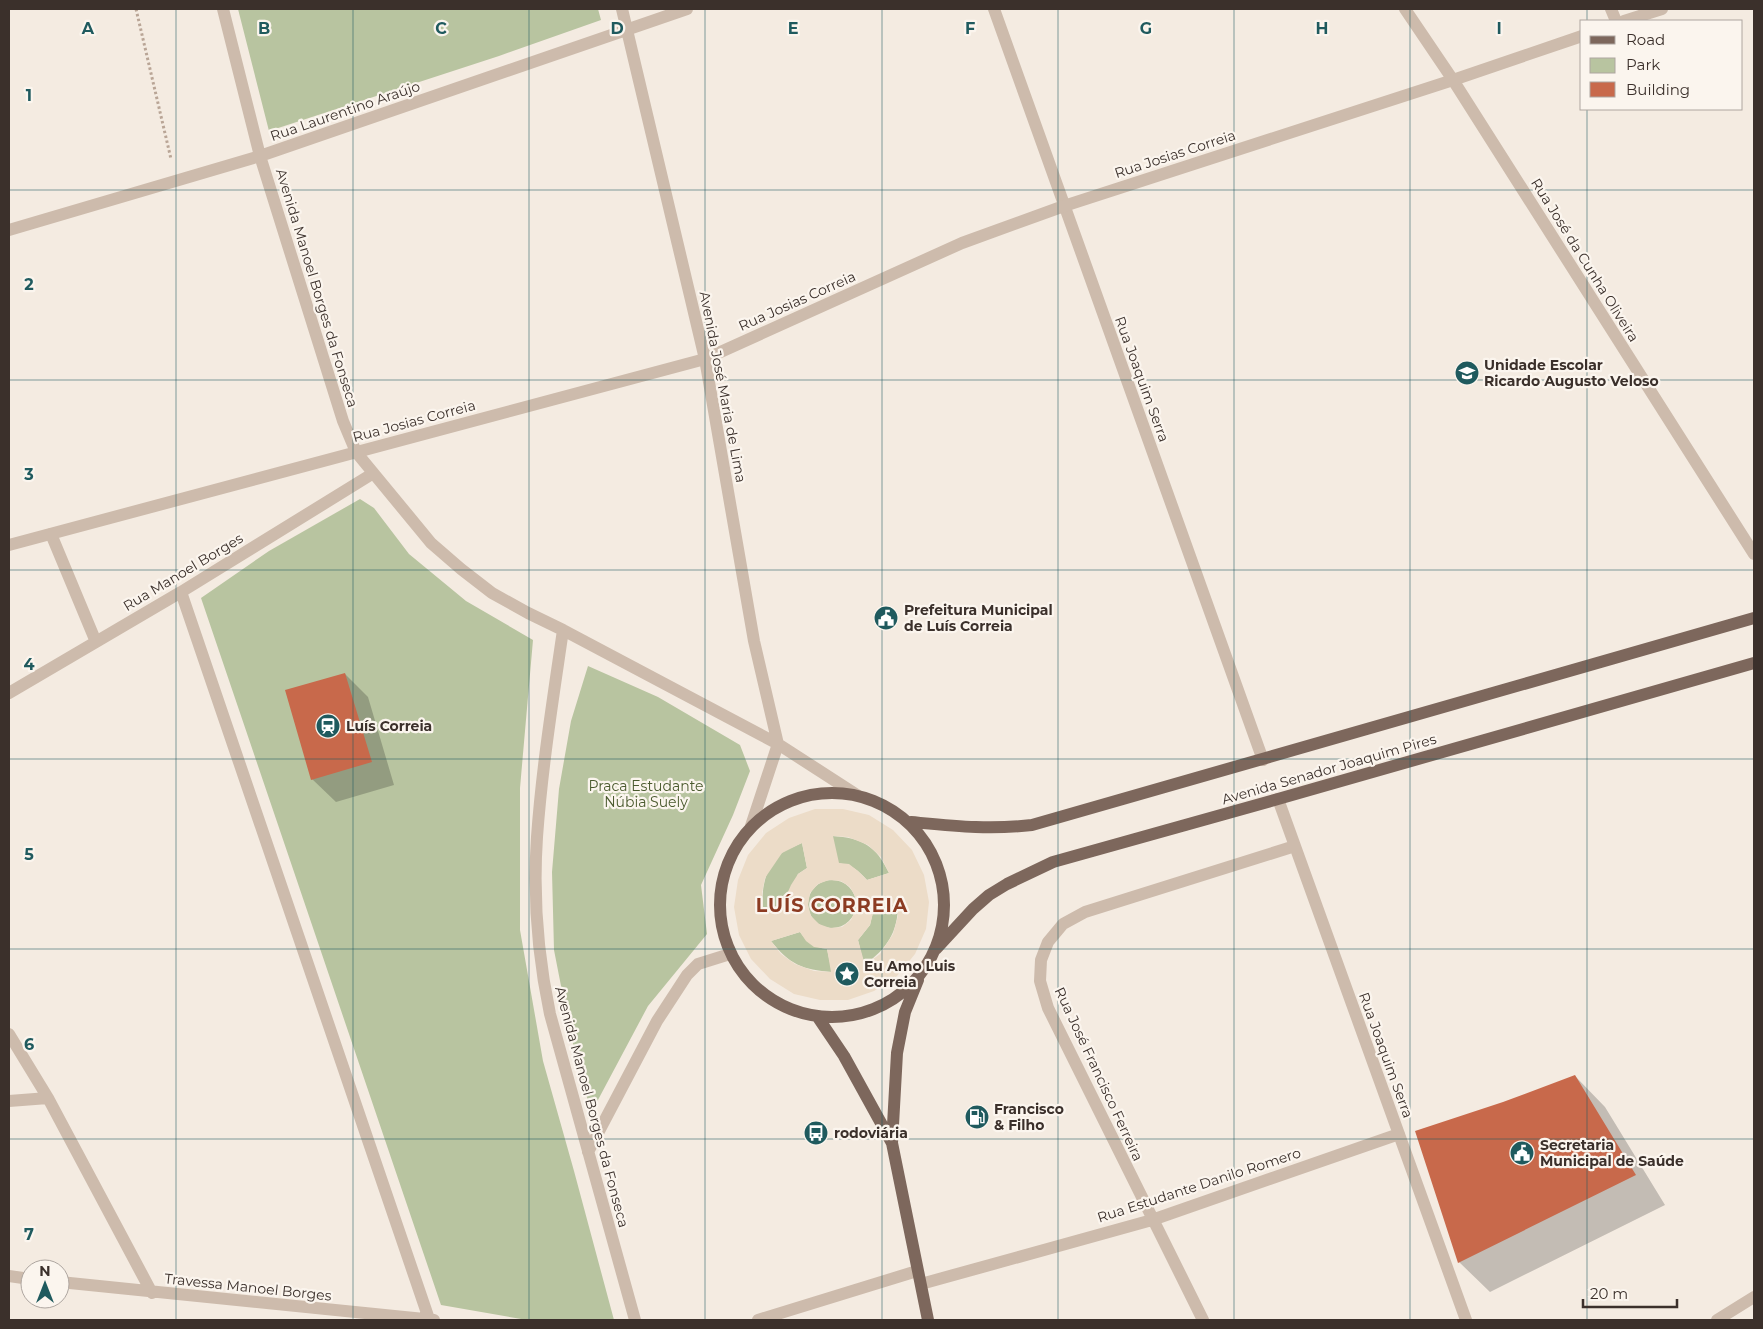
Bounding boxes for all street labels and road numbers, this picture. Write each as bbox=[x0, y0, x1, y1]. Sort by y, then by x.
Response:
street label: Rua Laurentino Araújo bbox=[268, 77, 423, 145]
street label: Rua Josias Correia bbox=[1112, 126, 1238, 182]
street label: Avenida Manoel Borges da Fonseca bbox=[272, 166, 362, 410]
street label: Rua José da Cunha Oliveira bbox=[1527, 175, 1643, 345]
street label: Rua Josias Correia bbox=[736, 267, 858, 335]
street label: Avenida José Maria de Lima bbox=[696, 290, 750, 484]
street label: Rua Joaquim Serra bbox=[1111, 314, 1173, 444]
street label: Rua Josias Correia bbox=[351, 396, 477, 446]
street label: Rua Manoel Borges bbox=[120, 529, 246, 615]
street label: Avenida Senador Joaquim Pires bbox=[1220, 730, 1438, 808]
street label: Avenida Manoel Borges da Fonseca bbox=[551, 984, 633, 1230]
street label: Rua José Francisco Ferreira bbox=[1051, 984, 1147, 1164]
street label: Rua Joaquim Serra bbox=[1355, 990, 1417, 1120]
street label: Rua Estudante Danilo Romero bbox=[1095, 1143, 1303, 1226]
street label: Travessa Manoel Borges bbox=[164, 1269, 333, 1305]

